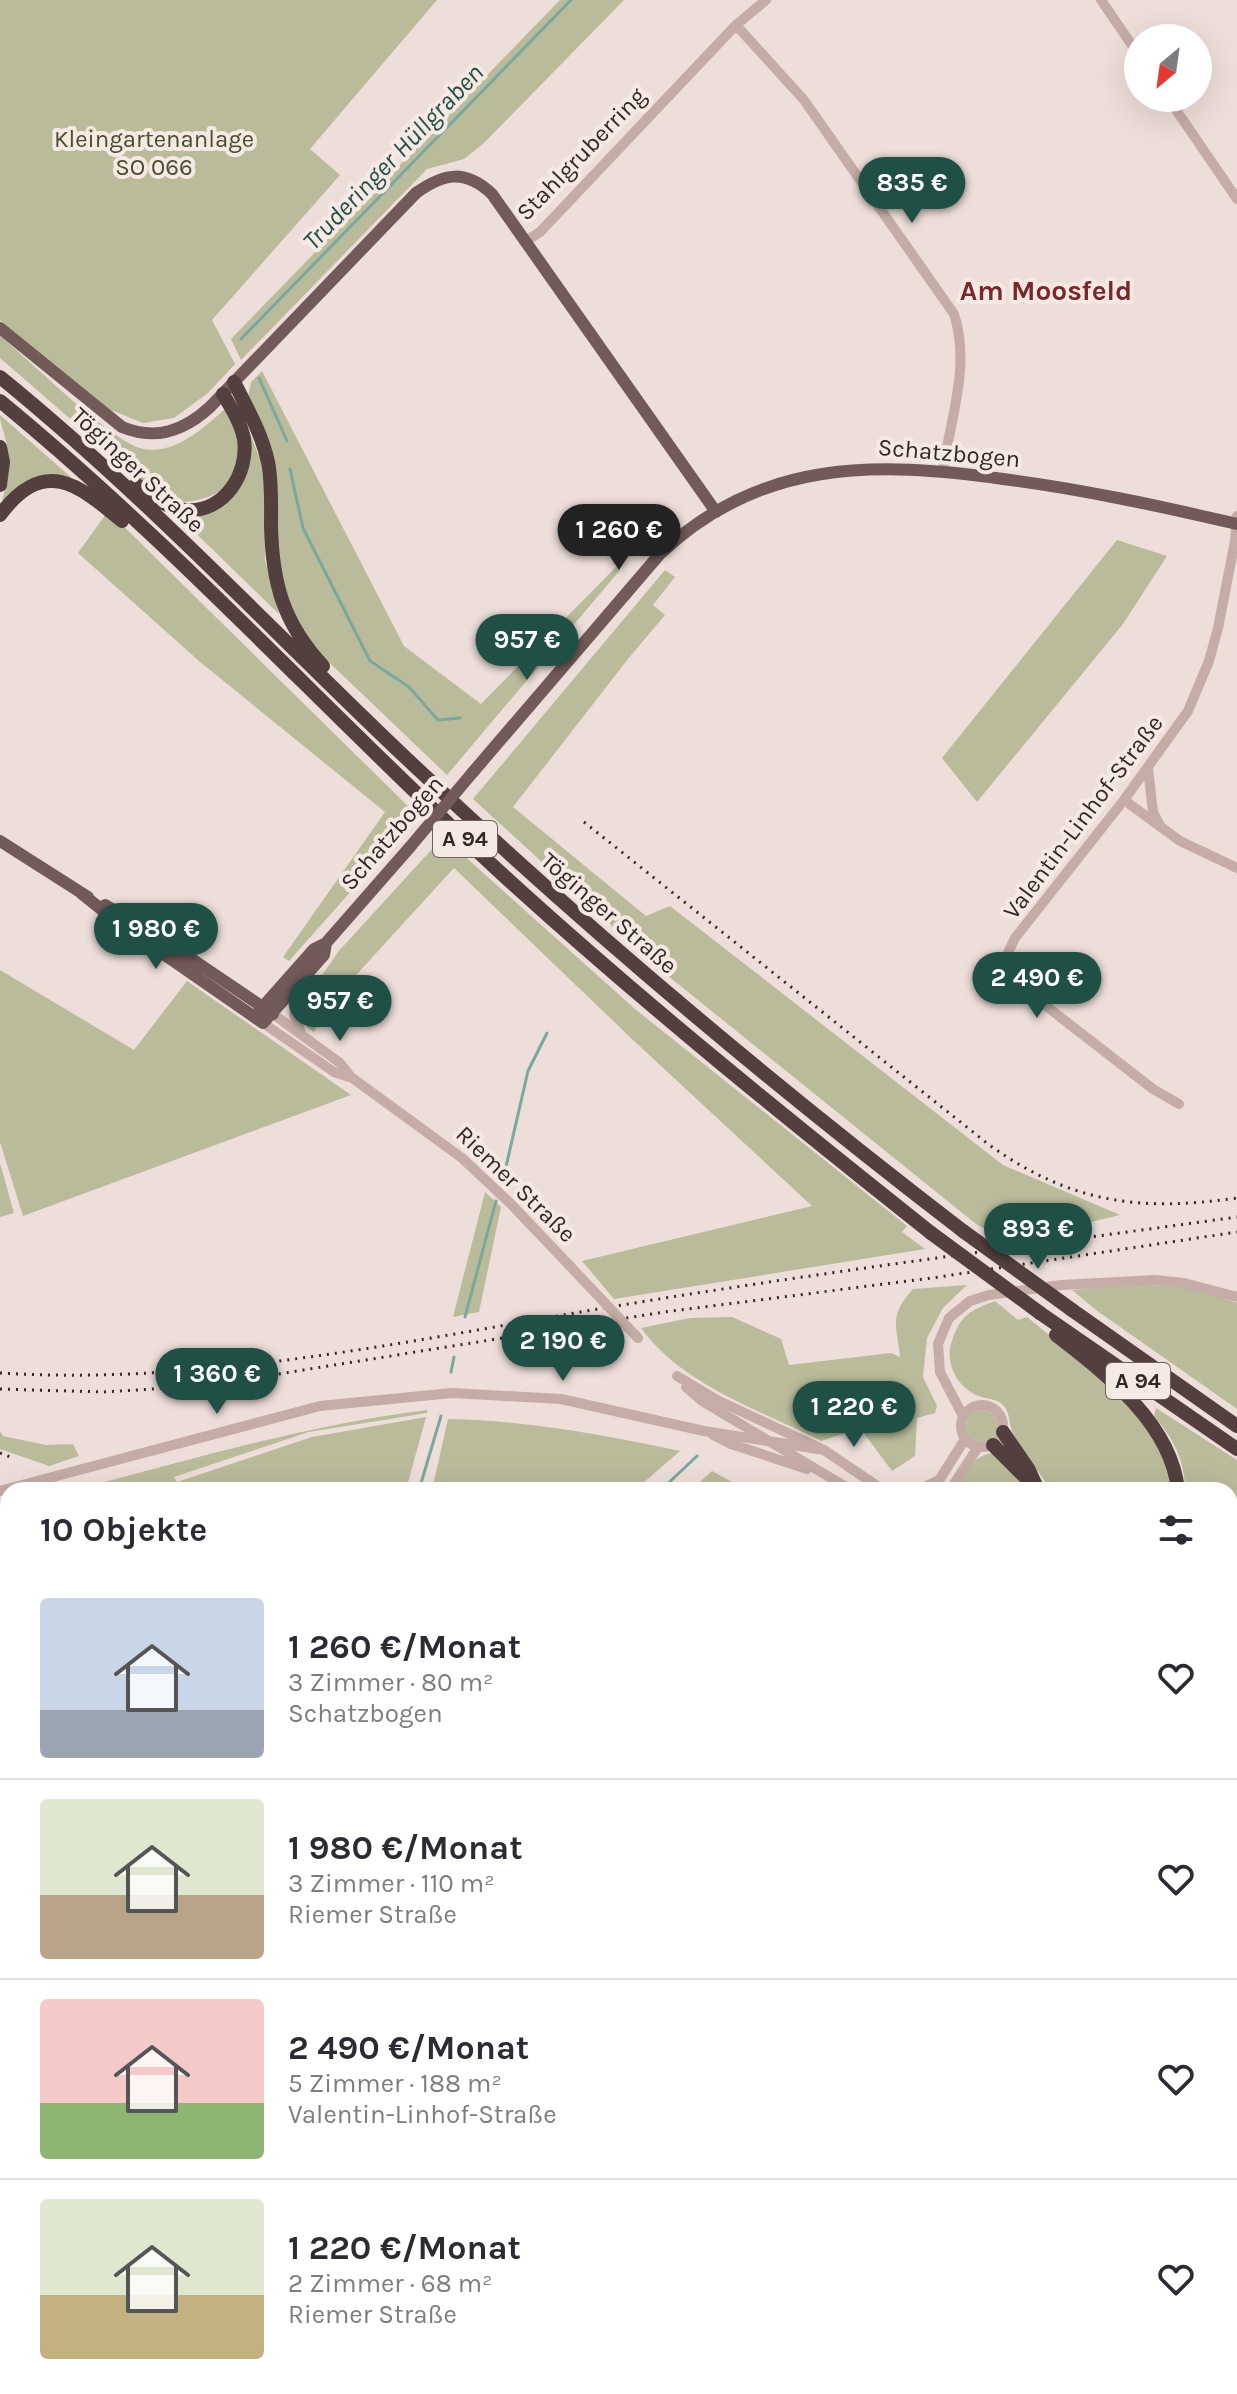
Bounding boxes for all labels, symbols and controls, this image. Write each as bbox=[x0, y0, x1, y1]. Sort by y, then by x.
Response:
north arrow bbox=[1124, 24, 1212, 112]
map controls bbox=[1124, 24, 1212, 112]
water label: Truderinger Hüllgraben bbox=[296, 57, 490, 257]
street label: Stahlgruberring bbox=[511, 81, 652, 226]
park label: Kleingartenanlage SO 066 bbox=[54, 125, 254, 181]
pin: 835 € bbox=[856, 157, 968, 225]
text: 835 € bbox=[876, 167, 948, 198]
district label: Am Moosfeld bbox=[960, 274, 1132, 307]
street label: Töginger Straße bbox=[66, 401, 210, 539]
street label: Schatzbogen bbox=[877, 433, 1021, 473]
pin: 1 260 € bbox=[545, 504, 693, 572]
text: 1 260 € bbox=[576, 514, 662, 545]
pin: 957 € bbox=[471, 614, 583, 682]
text: 957 € bbox=[494, 624, 560, 655]
street label: Valentin-Linhof-Straße bbox=[997, 710, 1169, 924]
street label: Schatzbogen bbox=[335, 770, 449, 896]
road number: A 94 bbox=[433, 821, 497, 857]
street label: Töginger Straße bbox=[535, 846, 683, 980]
pin: 1 980 € bbox=[82, 903, 230, 971]
text: 1 980 € bbox=[112, 913, 200, 944]
pin: 2 490 € bbox=[963, 952, 1111, 1020]
text: 2 490 € bbox=[990, 962, 1084, 993]
pin: 957 € bbox=[284, 975, 396, 1043]
text: 957 € bbox=[307, 985, 373, 1016]
street label: Riemer Straße bbox=[450, 1120, 582, 1248]
pin: 893 € bbox=[982, 1203, 1094, 1271]
text: 893 € bbox=[1002, 1213, 1074, 1244]
pin: 2 190 € bbox=[489, 1315, 637, 1383]
text: 2 190 € bbox=[520, 1325, 606, 1356]
pin: 1 360 € bbox=[143, 1348, 291, 1416]
text: 1 360 € bbox=[173, 1358, 261, 1389]
road number: A 94 bbox=[1106, 1363, 1170, 1399]
pin: 1 220 € bbox=[780, 1381, 928, 1449]
text: 1 220 € bbox=[811, 1391, 897, 1422]
icon: filters bbox=[1154, 1508, 1198, 1552]
text: 10 Objekte bbox=[40, 1510, 207, 1550]
text: 1 260 €/Monat bbox=[288, 1627, 521, 1667]
icon: home bbox=[104, 1630, 200, 1726]
icon: heart bbox=[1154, 1656, 1198, 1700]
text: 3 Zimmer · 80 m² bbox=[288, 1667, 493, 1698]
text: Schatzbogen bbox=[288, 1698, 443, 1729]
text: 1 980 €/Monat bbox=[288, 1828, 523, 1868]
icon: home bbox=[104, 1831, 200, 1927]
icon: heart bbox=[1154, 1857, 1198, 1901]
text: 3 Zimmer · 110 m² bbox=[288, 1868, 495, 1899]
text: Riemer Straße bbox=[288, 1899, 457, 1930]
text: 2 490 €/Monat bbox=[288, 2028, 529, 2068]
icon: home bbox=[104, 2031, 200, 2127]
icon: heart bbox=[1154, 2057, 1198, 2101]
text: 5 Zimmer · 188 m² bbox=[288, 2068, 502, 2099]
text: Valentin-Linhof-Straße bbox=[288, 2099, 557, 2130]
text: 1 220 €/Monat bbox=[288, 2228, 521, 2268]
icon: home bbox=[104, 2231, 200, 2327]
icon: heart bbox=[1154, 2257, 1198, 2301]
text: 2 Zimmer · 68 m² bbox=[288, 2268, 493, 2299]
text: Riemer Straße bbox=[288, 2299, 457, 2330]

